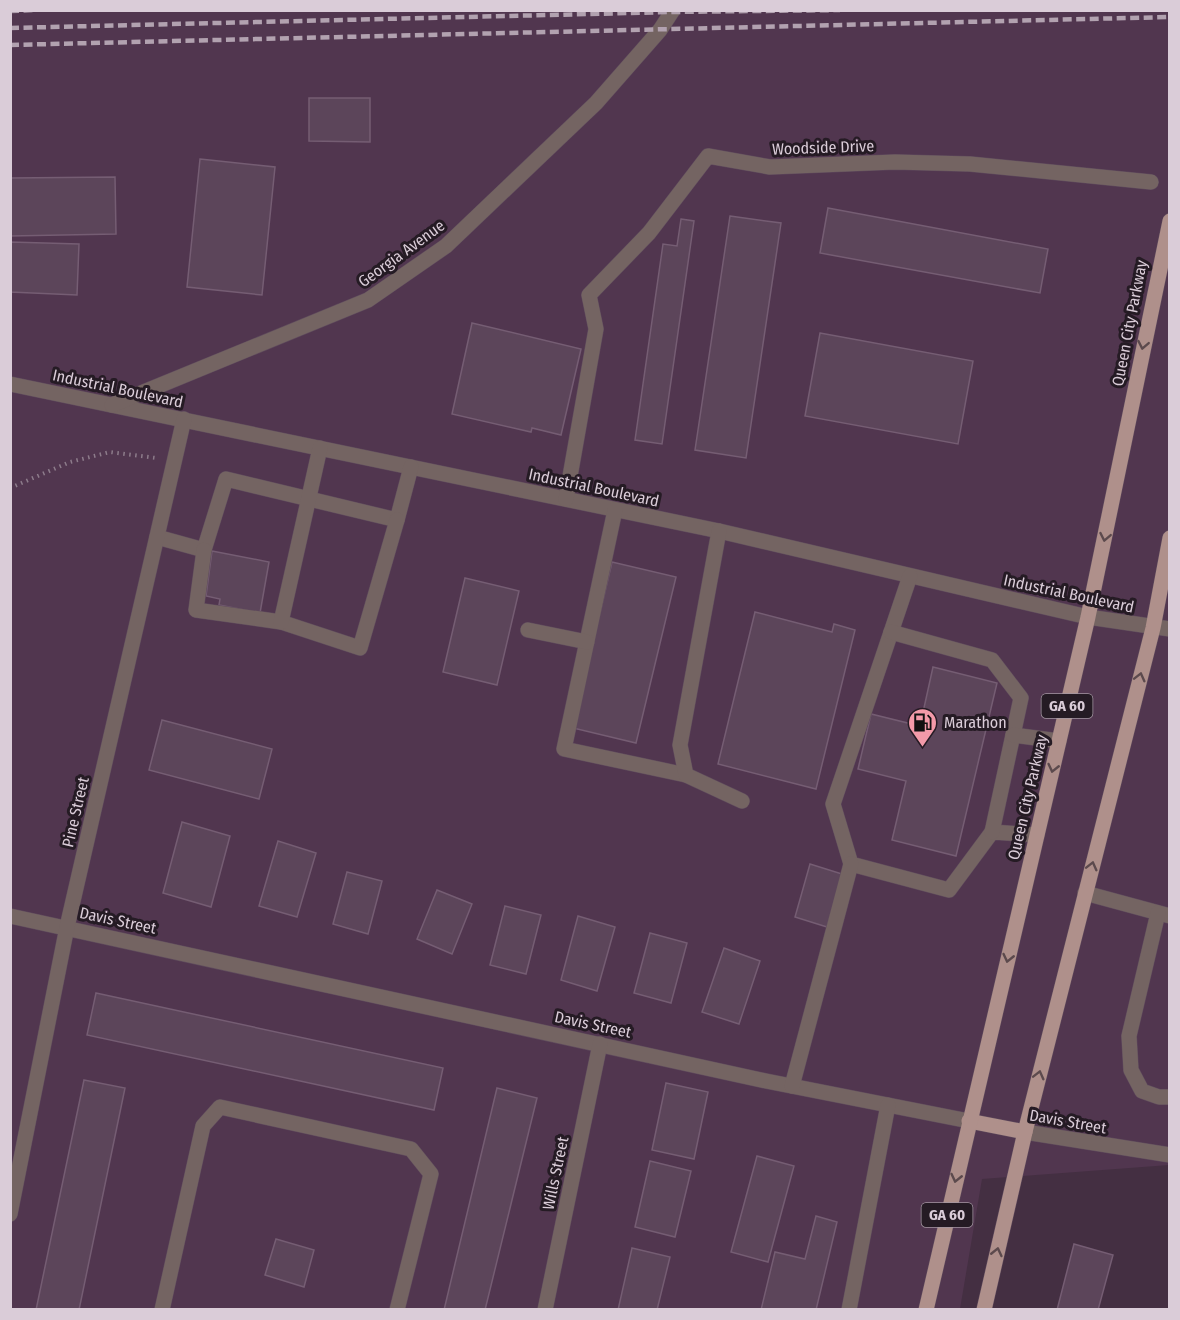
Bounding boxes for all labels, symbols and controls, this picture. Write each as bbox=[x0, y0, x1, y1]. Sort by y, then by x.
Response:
street label: Woodside Drive bbox=[772, 136, 875, 159]
street label: Georgia Avenue bbox=[354, 216, 448, 291]
street label: Queen City Parkway bbox=[1108, 258, 1151, 388]
one-way arrow bbox=[1137, 340, 1150, 350]
street label: Industrial Boulevard bbox=[51, 365, 185, 412]
street label: Industrial Boulevard bbox=[527, 464, 661, 511]
one-way arrow bbox=[1099, 531, 1112, 541]
street label: Industrial Boulevard bbox=[1002, 570, 1136, 617]
one-way arrow bbox=[1133, 672, 1146, 682]
road number: GA 60 bbox=[1042, 694, 1092, 718]
fuel station icon: Marathon bbox=[907, 706, 939, 748]
place label: Marathon bbox=[944, 713, 1007, 732]
street label: Queen City Parkway bbox=[1004, 732, 1051, 862]
one-way arrow bbox=[1047, 763, 1060, 773]
street label: Pine Street bbox=[58, 774, 93, 849]
one-way arrow bbox=[1085, 861, 1097, 872]
street label: Davis Street bbox=[78, 903, 159, 938]
one-way arrow bbox=[1002, 952, 1015, 962]
street label: Davis Street bbox=[553, 1007, 634, 1042]
one-way arrow bbox=[1032, 1070, 1044, 1081]
street label: Davis Street bbox=[1028, 1105, 1109, 1138]
street label: Wills Street bbox=[538, 1134, 573, 1211]
one-way arrow bbox=[950, 1173, 963, 1183]
road number: GA 60 bbox=[922, 1203, 972, 1227]
one-way arrow bbox=[990, 1248, 1003, 1258]

